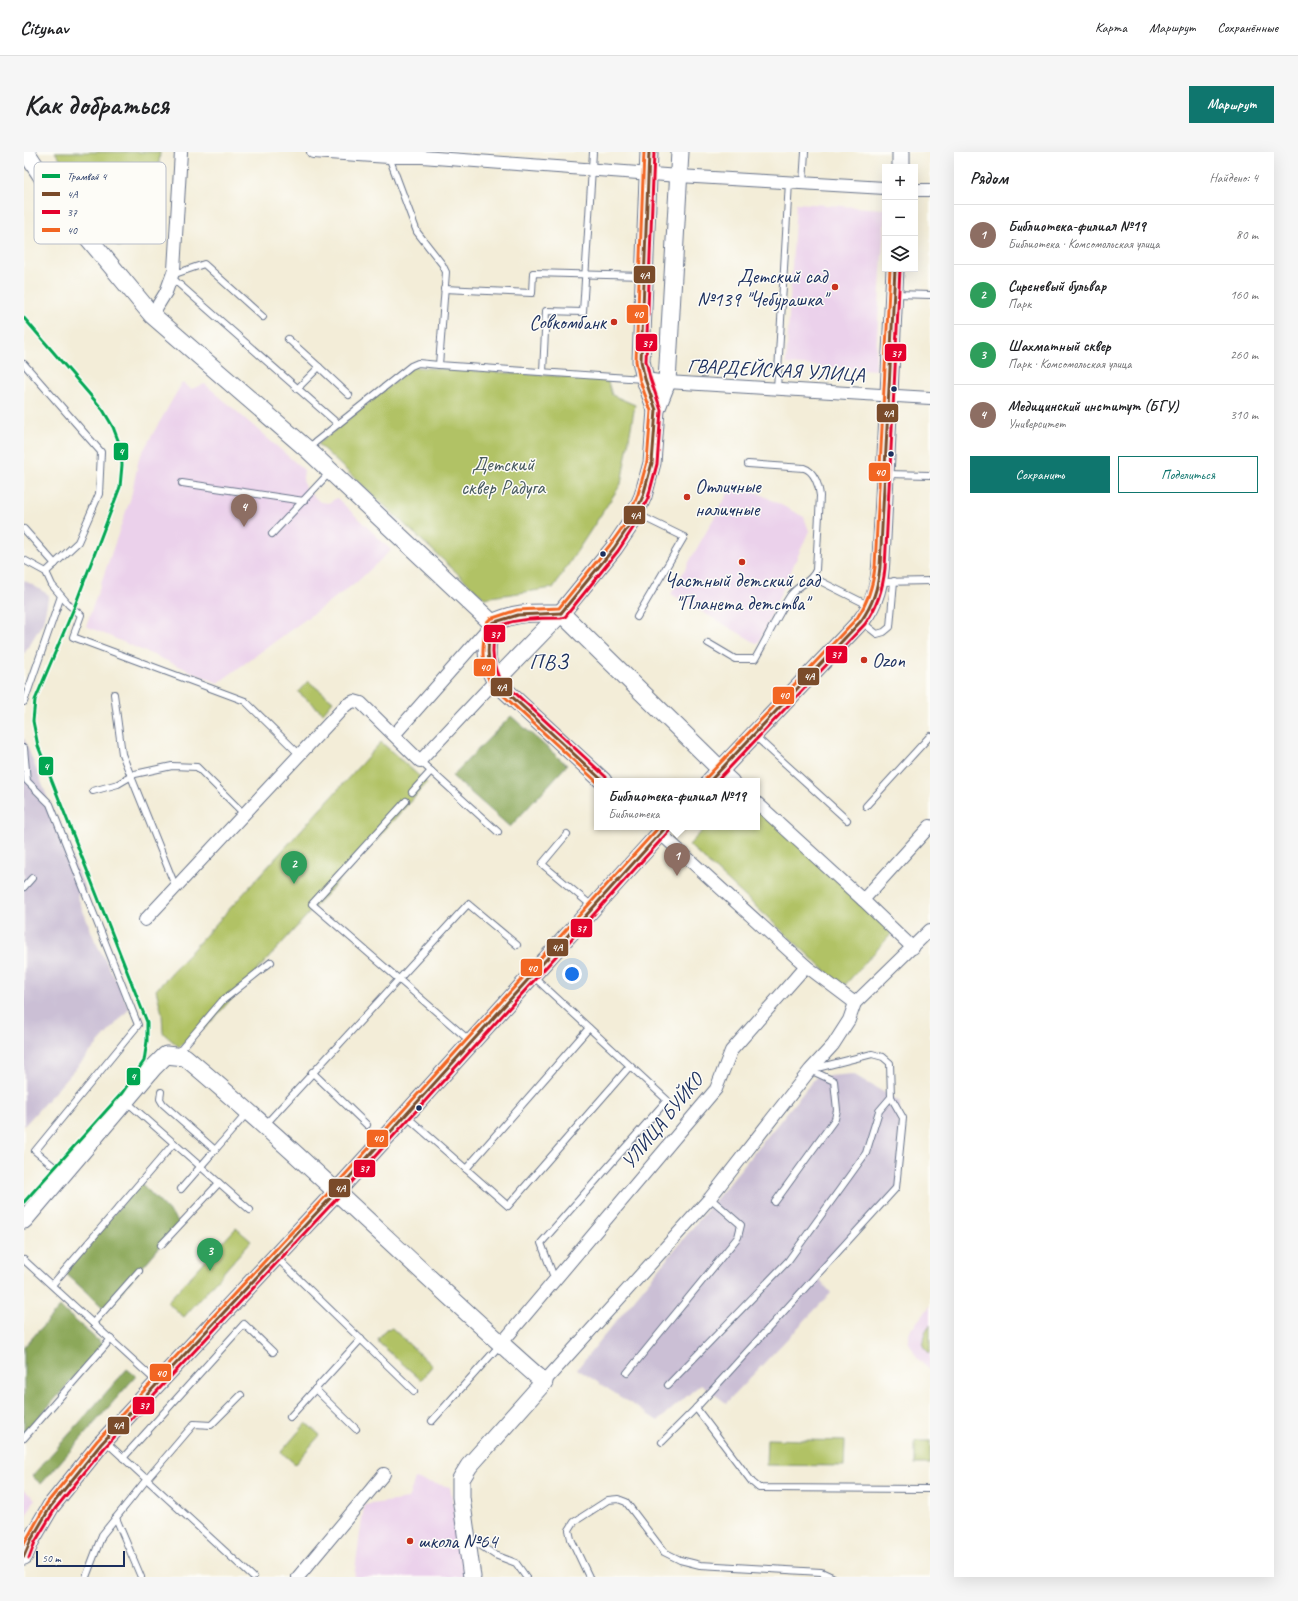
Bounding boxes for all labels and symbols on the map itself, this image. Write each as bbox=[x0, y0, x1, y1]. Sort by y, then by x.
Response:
legend bbox=[34, 162, 166, 244]
text: Трамвай 4 bbox=[67, 169, 108, 183]
text: 4А bbox=[67, 187, 78, 201]
text: 37 bbox=[67, 205, 78, 219]
text: 40 bbox=[67, 223, 78, 237]
place label: Детский сад №139 "Чебурашка" bbox=[697, 264, 831, 312]
line badge: 4А bbox=[633, 265, 656, 284]
text: 4А bbox=[639, 268, 651, 282]
marker: Детский сад №139 "Чебурашка" bbox=[830, 282, 840, 292]
line badge: 40 bbox=[626, 304, 649, 324]
text: 40 bbox=[633, 307, 644, 321]
place label: Совкомбанк bbox=[529, 310, 608, 335]
marker: Совкомбанк bbox=[609, 317, 619, 327]
line badge: 37 bbox=[635, 333, 658, 352]
text: 37 bbox=[642, 336, 653, 350]
line badge: 37 bbox=[884, 343, 907, 362]
text: 37 bbox=[891, 346, 902, 360]
street label: ГВАРДЕЙСКАЯ УЛИЦА bbox=[687, 353, 866, 387]
unlabelled marker bbox=[889, 384, 899, 394]
line badge: 4А bbox=[876, 403, 899, 423]
text: 4А bbox=[883, 406, 895, 420]
line badge: 4 bbox=[113, 442, 129, 461]
text: 4 bbox=[119, 444, 126, 458]
unlabelled marker bbox=[886, 449, 896, 459]
park label: Детский сквер Радуга bbox=[461, 452, 546, 500]
line badge: 40 bbox=[868, 462, 891, 482]
text: 40 bbox=[875, 465, 886, 479]
place label: Отличные наличные bbox=[695, 474, 762, 522]
marker: Отличные наличные bbox=[682, 492, 692, 502]
pin: 4 bbox=[231, 494, 257, 527]
line badge: 4А bbox=[623, 505, 646, 525]
text: 4А bbox=[630, 508, 642, 522]
unlabelled marker bbox=[598, 549, 608, 559]
marker: Частный детский сад "Планета детства" bbox=[737, 557, 747, 567]
place label: Частный детский сад "Планета детства" bbox=[664, 568, 821, 616]
line badge: 37 bbox=[483, 624, 506, 643]
text: 37 bbox=[490, 627, 501, 641]
line badge: 37 bbox=[825, 645, 848, 664]
text: 37 bbox=[831, 647, 842, 661]
district label: ПВЗ bbox=[529, 648, 570, 676]
place label: Ozon bbox=[872, 648, 906, 673]
marker: Ozon bbox=[859, 655, 869, 665]
line badge: 40 bbox=[473, 658, 496, 677]
text: 40 bbox=[480, 660, 491, 674]
line badge: 4А bbox=[797, 667, 820, 686]
text: 4А bbox=[804, 669, 816, 683]
line badge: 4А bbox=[490, 677, 513, 697]
text: 4А bbox=[496, 680, 508, 694]
line badge: 40 bbox=[772, 686, 795, 705]
text: 40 bbox=[779, 688, 790, 702]
line badge: 4 bbox=[38, 756, 54, 776]
text: 4 bbox=[44, 759, 51, 773]
pin: 1 bbox=[664, 843, 690, 876]
pin: 2 bbox=[281, 851, 307, 884]
line badge: 37 bbox=[570, 918, 593, 938]
text: 37 bbox=[576, 921, 587, 935]
line badge: 4А bbox=[546, 938, 569, 957]
text: 4А bbox=[552, 940, 564, 954]
line badge: 40 bbox=[520, 958, 543, 977]
text: 40 bbox=[527, 961, 538, 975]
your location bbox=[562, 964, 582, 984]
line badge: 4 bbox=[126, 1067, 141, 1086]
street label: УЛИЦА БУЙКО bbox=[616, 1067, 709, 1174]
text: 4 bbox=[131, 1069, 138, 1083]
unlabelled marker bbox=[414, 1103, 424, 1113]
line badge: 40 bbox=[366, 1129, 389, 1148]
text: 40 bbox=[373, 1131, 384, 1145]
line badge: 37 bbox=[353, 1159, 376, 1178]
text: 37 bbox=[359, 1161, 370, 1175]
line badge: 4А bbox=[328, 1178, 351, 1198]
text: 4А bbox=[335, 1181, 347, 1195]
pin: 3 bbox=[197, 1238, 223, 1271]
line badge: 40 bbox=[149, 1363, 172, 1382]
text: 40 bbox=[156, 1366, 167, 1380]
line badge: 37 bbox=[132, 1396, 155, 1415]
text: 37 bbox=[139, 1398, 150, 1412]
line badge: 4А bbox=[107, 1416, 130, 1435]
text: 4А bbox=[113, 1418, 125, 1432]
place label: школа №64 bbox=[418, 1529, 500, 1554]
marker: школа №64 bbox=[405, 1536, 415, 1546]
scale bar bbox=[36, 1549, 125, 1568]

